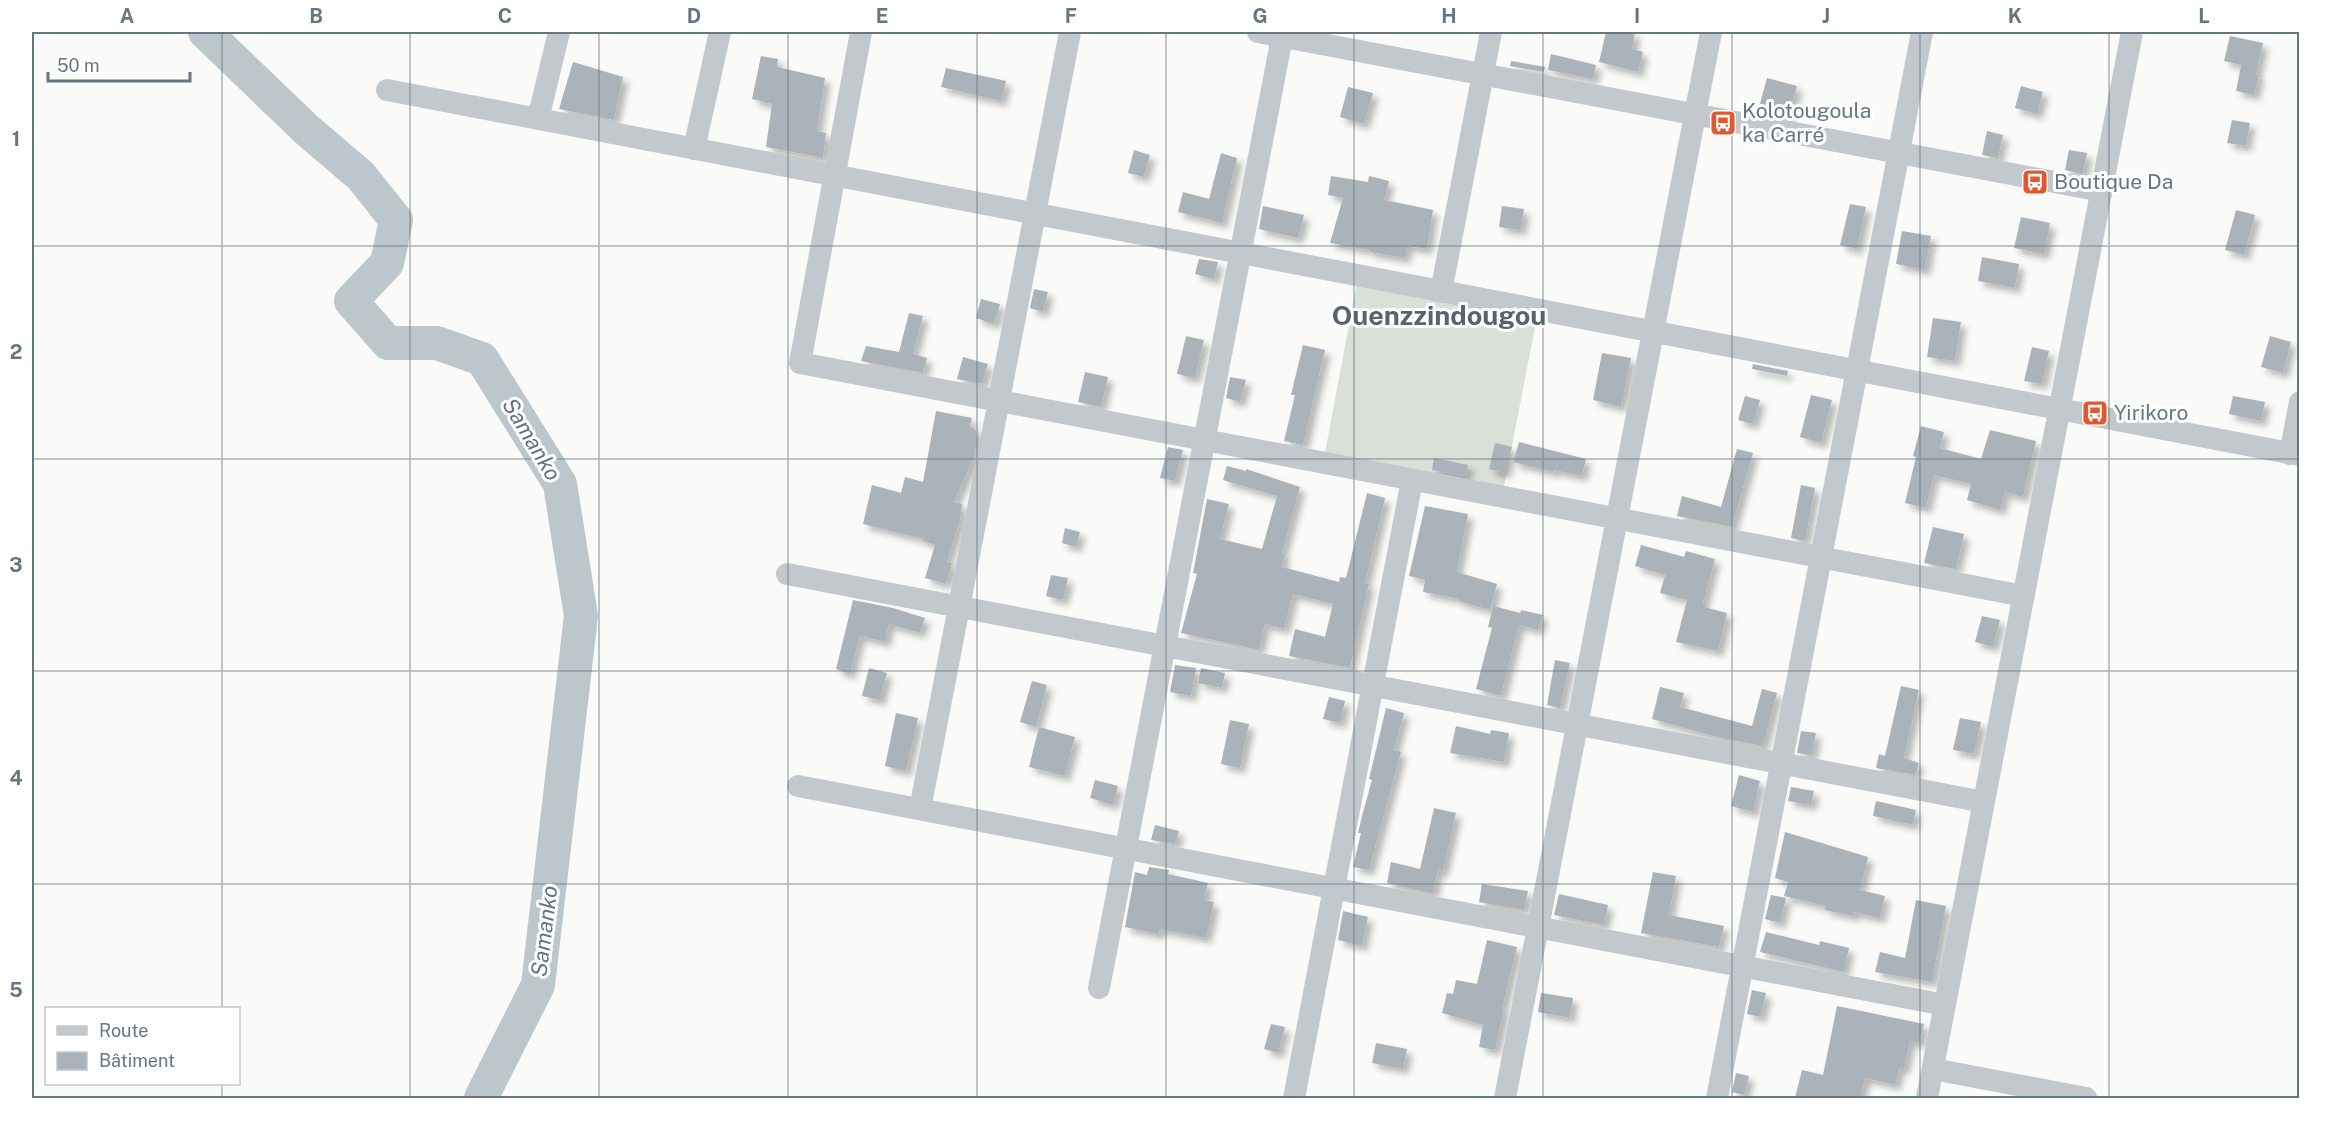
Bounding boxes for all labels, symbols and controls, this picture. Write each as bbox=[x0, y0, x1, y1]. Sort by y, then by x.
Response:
text: A bbox=[120, 4, 134, 28]
text: B bbox=[309, 4, 323, 28]
text: C bbox=[498, 4, 512, 28]
text: D bbox=[687, 4, 701, 28]
text: E bbox=[876, 4, 888, 28]
text: F bbox=[1065, 4, 1077, 28]
text: G bbox=[1252, 4, 1268, 28]
text: H bbox=[1441, 4, 1457, 28]
text: I bbox=[1634, 4, 1640, 28]
text: J bbox=[1822, 4, 1830, 28]
text: K bbox=[2008, 4, 2022, 28]
text: L bbox=[2198, 4, 2210, 28]
scale bar bbox=[48, 45, 190, 83]
text: 50 m bbox=[57, 55, 100, 76]
place label: Kolotougoula ka Carré bbox=[1742, 98, 1871, 147]
bus stop icon: Kolotougoula ka Carré bbox=[1708, 108, 1738, 138]
text: 1 bbox=[12, 127, 20, 151]
bus stop icon: Boutique Da bbox=[2020, 167, 2050, 197]
place label: Boutique Da bbox=[2054, 169, 2173, 194]
district label: Ouenzzindougou bbox=[1332, 299, 1546, 331]
text: 2 bbox=[10, 340, 22, 364]
water label: Samanko bbox=[497, 393, 567, 485]
bus stop icon: Yirikoro bbox=[2080, 398, 2110, 428]
place label: Yirikoro bbox=[2114, 400, 2188, 425]
text: 3 bbox=[9, 553, 23, 577]
text: 4 bbox=[9, 766, 23, 790]
water label: Samanko bbox=[526, 884, 562, 978]
text: 5 bbox=[9, 978, 23, 1002]
legend bbox=[45, 1007, 240, 1085]
text: Route bbox=[99, 1020, 148, 1041]
text: Bâtiment bbox=[99, 1050, 175, 1071]

